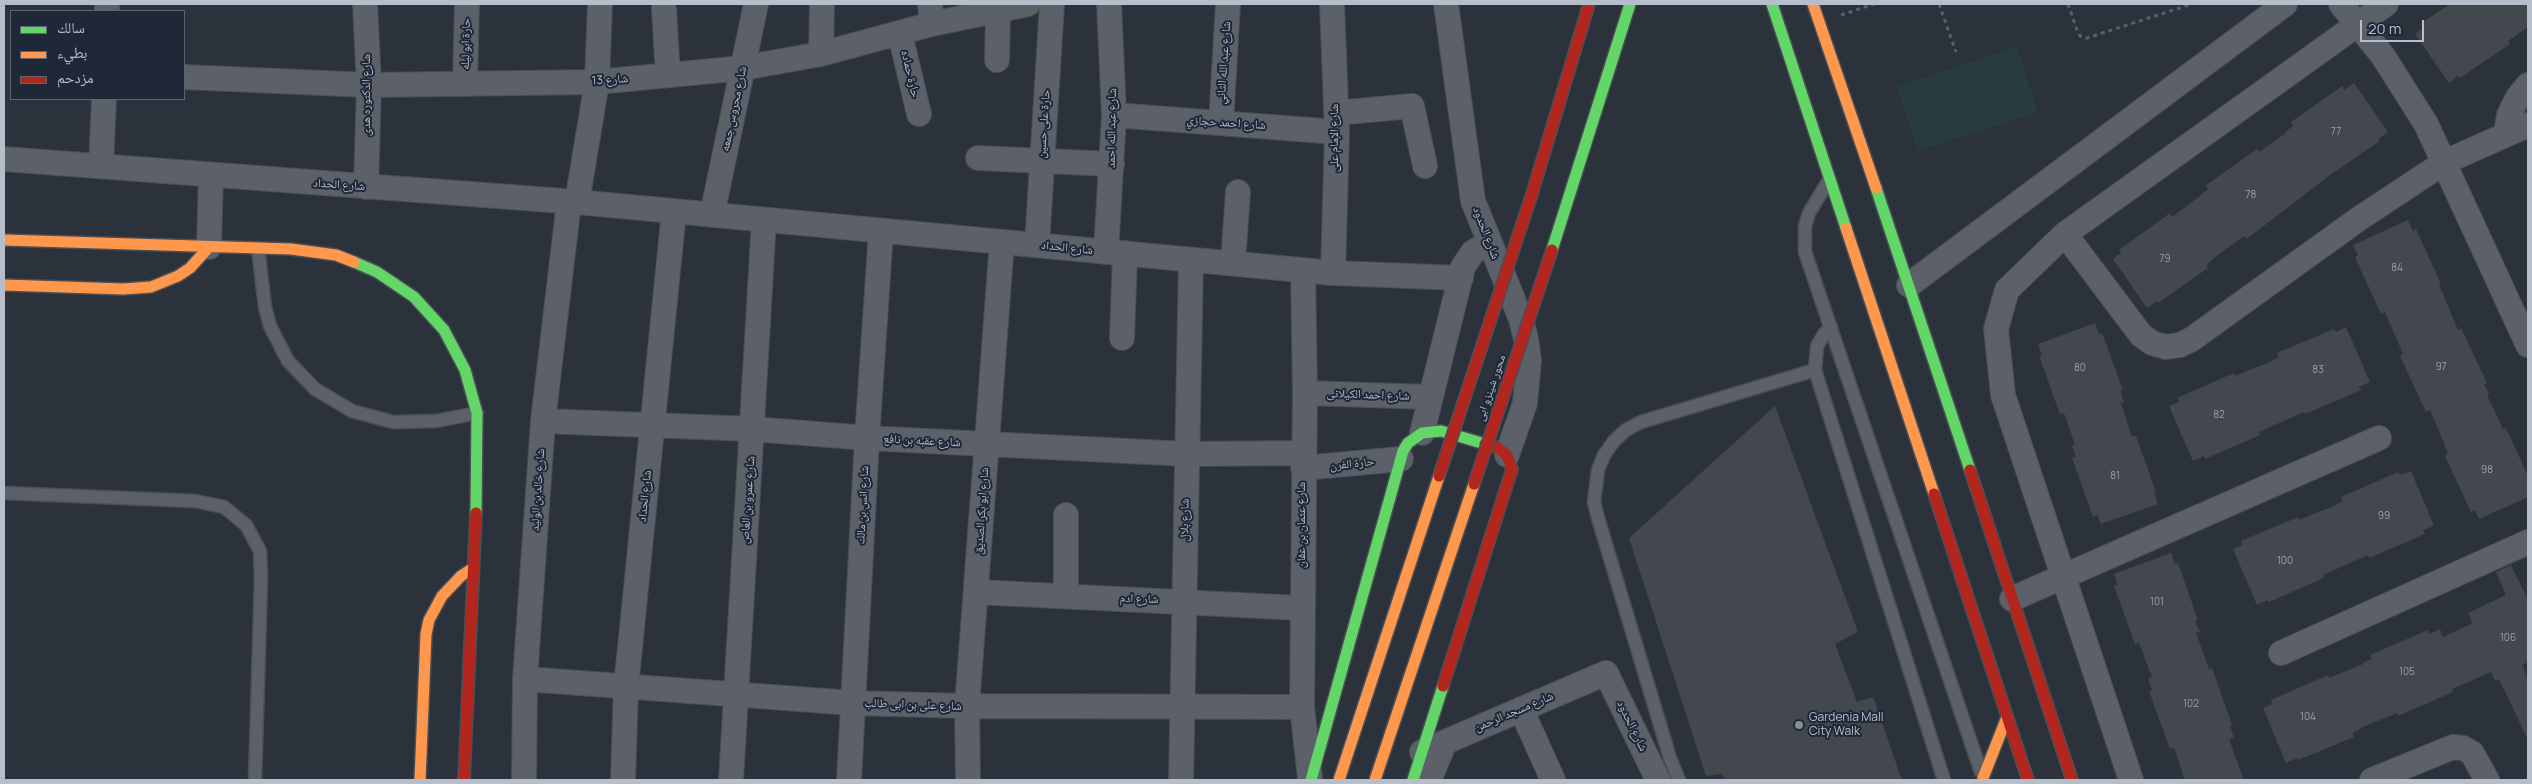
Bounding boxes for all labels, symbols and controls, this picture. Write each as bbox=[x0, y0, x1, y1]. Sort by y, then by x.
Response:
legend bbox=[10, 10, 185, 100]
scale bar bbox=[2362, 10, 2426, 42]
text: سالك bbox=[57, 17, 85, 38]
street label: حارة ابو ليله bbox=[458, 18, 474, 70]
text: 20 m bbox=[2368, 18, 2401, 39]
street label: شارع عبد الله الثاني bbox=[1214, 21, 1234, 105]
text: بطيء bbox=[57, 42, 87, 63]
street label: حارة حماده bbox=[898, 49, 922, 99]
street label: شارع الدكتوره هدى bbox=[360, 54, 374, 136]
street label: شارع محروس جمعه bbox=[718, 65, 750, 153]
text: مزدحم bbox=[57, 67, 94, 88]
street label: شارع 13 bbox=[591, 72, 629, 88]
street label: شارع عبد الله احمد bbox=[1104, 88, 1120, 168]
street label: حارة على حسين bbox=[1034, 89, 1054, 159]
street label: شارع الإمام على bbox=[1328, 104, 1342, 172]
street label: شارع احمد حجازي bbox=[1186, 113, 1266, 133]
house number: 77 bbox=[2331, 126, 2341, 138]
street label: شارع الحداد bbox=[313, 176, 365, 194]
house number: 78 bbox=[2246, 189, 2256, 201]
street label: شارع الحدود bbox=[1469, 205, 1503, 261]
street label: شارع الحداد bbox=[1040, 238, 1094, 258]
house number: 79 bbox=[2159, 253, 2171, 265]
house number: 84 bbox=[2391, 262, 2403, 274]
street label: محور شينزو ابى bbox=[1473, 353, 1509, 423]
house number: 97 bbox=[2435, 361, 2447, 373]
house number: 80 bbox=[2074, 362, 2086, 374]
house number: 83 bbox=[2312, 364, 2324, 376]
street label: شارع احمد الكيلانى bbox=[1326, 386, 1410, 404]
house number: 82 bbox=[2213, 409, 2225, 421]
street label: شارع عقبه بن نافع bbox=[883, 432, 961, 450]
street label: شارع خالد بن الوليد bbox=[528, 448, 548, 532]
street label: شارع عمرو بن العاص bbox=[738, 455, 758, 545]
street label: حارة الفرن bbox=[1329, 455, 1375, 473]
house number: 98 bbox=[2481, 464, 2493, 476]
street label: شارع انس بن مالك bbox=[854, 465, 872, 545]
street label: شارع ابو بكر الصديق bbox=[972, 467, 992, 555]
street label: شارع الحداد bbox=[635, 469, 655, 523]
house number: 81 bbox=[2110, 470, 2120, 482]
street label: شارع عثمان بن عفان bbox=[1295, 482, 1309, 568]
street label: شارع بلال bbox=[1177, 498, 1193, 542]
house number: 99 bbox=[2378, 510, 2390, 522]
house number: 100 bbox=[2277, 555, 2293, 567]
street label: شارع ادم bbox=[1119, 591, 1159, 607]
house number: 101 bbox=[2150, 596, 2164, 608]
house number: 106 bbox=[2500, 632, 2516, 644]
house number: 105 bbox=[2399, 666, 2415, 678]
street label: شارع مسجد الرحمن bbox=[1472, 689, 1556, 735]
street label: شارع على بن ابى طالب bbox=[864, 696, 962, 714]
street label: شارع الحدود bbox=[1614, 698, 1650, 754]
house number: 102 bbox=[2183, 698, 2199, 710]
place label: Gardenia Mall City Walk bbox=[1809, 711, 1884, 739]
house number: 104 bbox=[2300, 711, 2316, 723]
marker: Gardenia Mall City Walk bbox=[1793, 719, 1805, 731]

